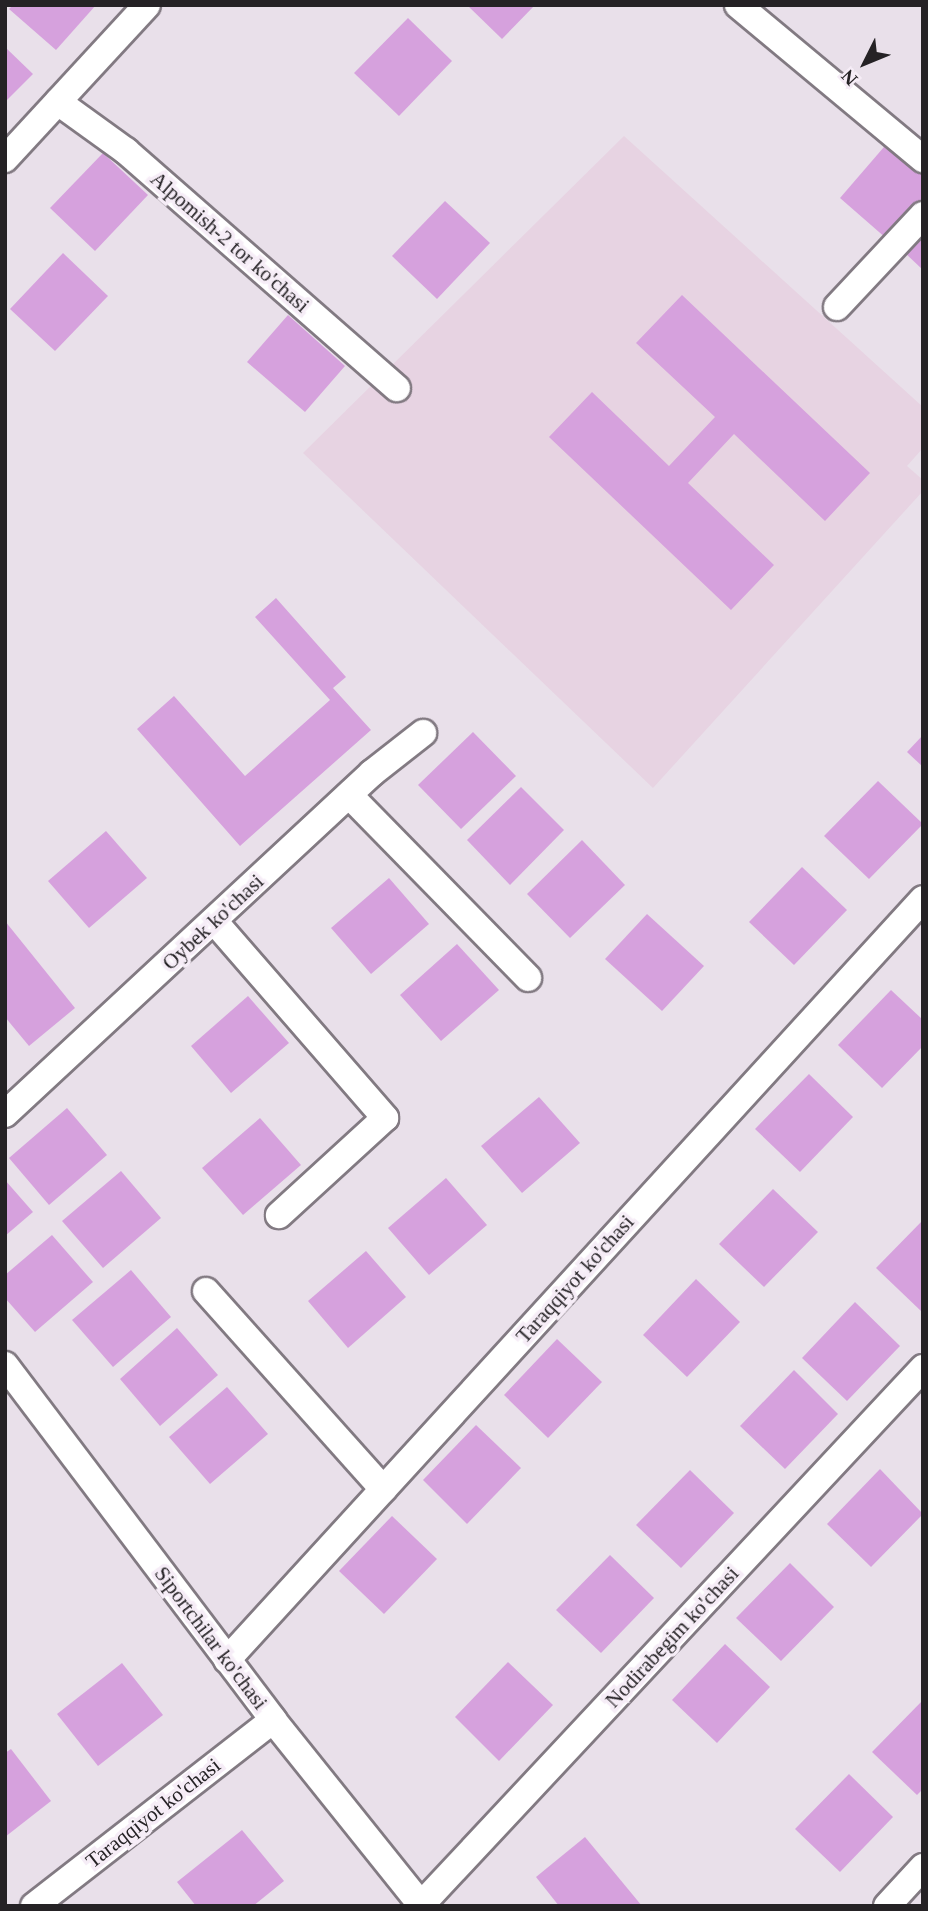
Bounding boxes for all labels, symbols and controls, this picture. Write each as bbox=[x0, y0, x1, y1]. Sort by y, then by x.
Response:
north arrow bbox=[830, 28, 900, 98]
text: N bbox=[837, 65, 862, 90]
street label: Alpomish-2 tor ko'chasi bbox=[145, 166, 315, 318]
street label: Oybek ko'chasi bbox=[157, 869, 269, 975]
street label: Taraqqiyot ko'chasi bbox=[511, 1210, 639, 1348]
street label: Nodirabegim ko'chasi bbox=[600, 1561, 744, 1713]
street label: Siportchilar ko'chasi bbox=[149, 1562, 273, 1714]
street label: Taraqqiyot ko'chasi bbox=[81, 1753, 225, 1873]

